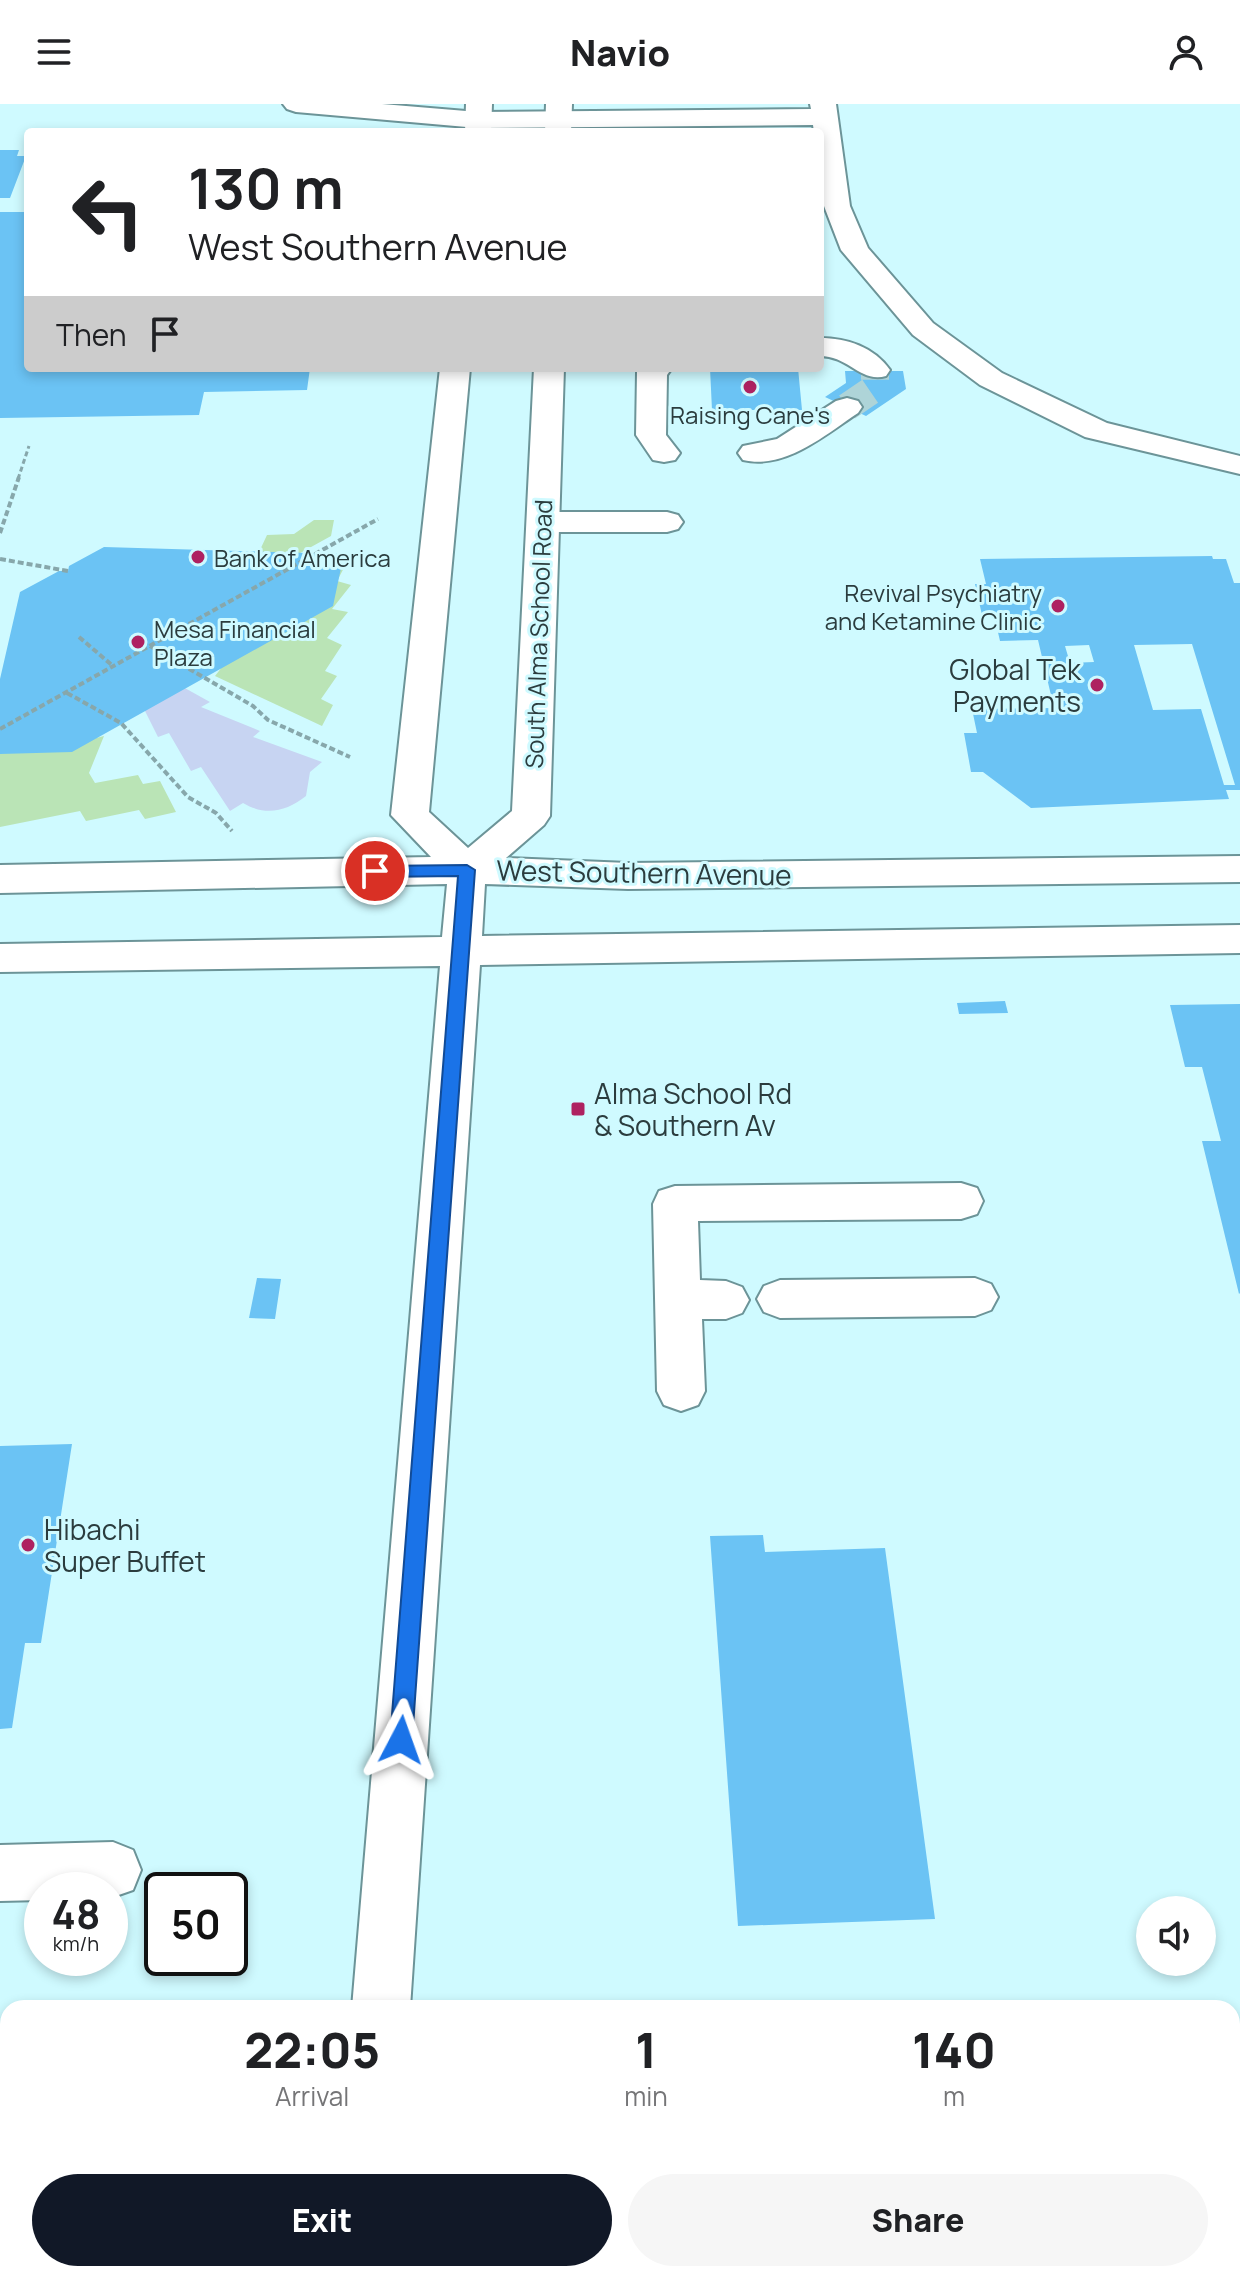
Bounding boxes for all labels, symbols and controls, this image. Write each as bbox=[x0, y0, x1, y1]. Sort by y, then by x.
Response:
text: Navio bbox=[570, 28, 670, 77]
icon: menu bbox=[32, 30, 76, 74]
icon: person bbox=[1164, 30, 1208, 74]
text: 130 m bbox=[188, 149, 344, 226]
icon: left bbox=[56, 160, 160, 264]
text: West Southern Avenue bbox=[188, 222, 568, 271]
icon: arrive bbox=[143, 312, 187, 356]
text: Then bbox=[56, 314, 127, 355]
marker: Raising Cane's bbox=[741, 378, 759, 396]
place label: Raising Cane's bbox=[670, 398, 830, 431]
street label: South Alma School Road bbox=[517, 499, 559, 769]
place label: Bank of America bbox=[214, 541, 391, 574]
marker: Bank of America bbox=[189, 548, 207, 566]
place label: Revival Psychiatry and Ketamine Clinic bbox=[825, 576, 1042, 637]
marker: Revival Psychiatry and Ketamine Clinic bbox=[1049, 597, 1067, 615]
place label: Mesa Financial Plaza bbox=[154, 612, 316, 673]
marker: Mesa Financial Plaza bbox=[129, 633, 147, 651]
place label: Global Tek Payments bbox=[949, 650, 1082, 720]
marker: Global Tek Payments bbox=[1088, 676, 1106, 694]
pin bbox=[341, 837, 409, 905]
icon: arrive bbox=[353, 849, 397, 893]
street label: West Southern Avenue bbox=[496, 850, 792, 894]
place label: Alma School Rd & Southern Av bbox=[594, 1074, 792, 1144]
marker: Alma School Rd & Southern Av bbox=[569, 1100, 587, 1118]
place label: Hibachi Super Buffet bbox=[44, 1510, 206, 1580]
marker: Hibachi Super Buffet bbox=[19, 1536, 37, 1554]
position arrow bbox=[359, 1698, 443, 1782]
speed limit sign: 50 bbox=[144, 1872, 248, 1976]
text: 48 bbox=[52, 1886, 100, 1941]
map controls bbox=[1136, 1896, 1216, 1976]
button: sound bbox=[1136, 1896, 1216, 1976]
text: km/h bbox=[53, 1930, 99, 1957]
text: 22:05 bbox=[244, 2017, 380, 2082]
text: 1 bbox=[635, 2017, 657, 2082]
text: 140 bbox=[912, 2017, 996, 2082]
text: Arrival bbox=[275, 2078, 349, 2114]
text: min bbox=[624, 2078, 668, 2114]
text: m bbox=[943, 2078, 965, 2114]
button: Exit bbox=[32, 2174, 612, 2266]
button: Share bbox=[628, 2174, 1208, 2266]

